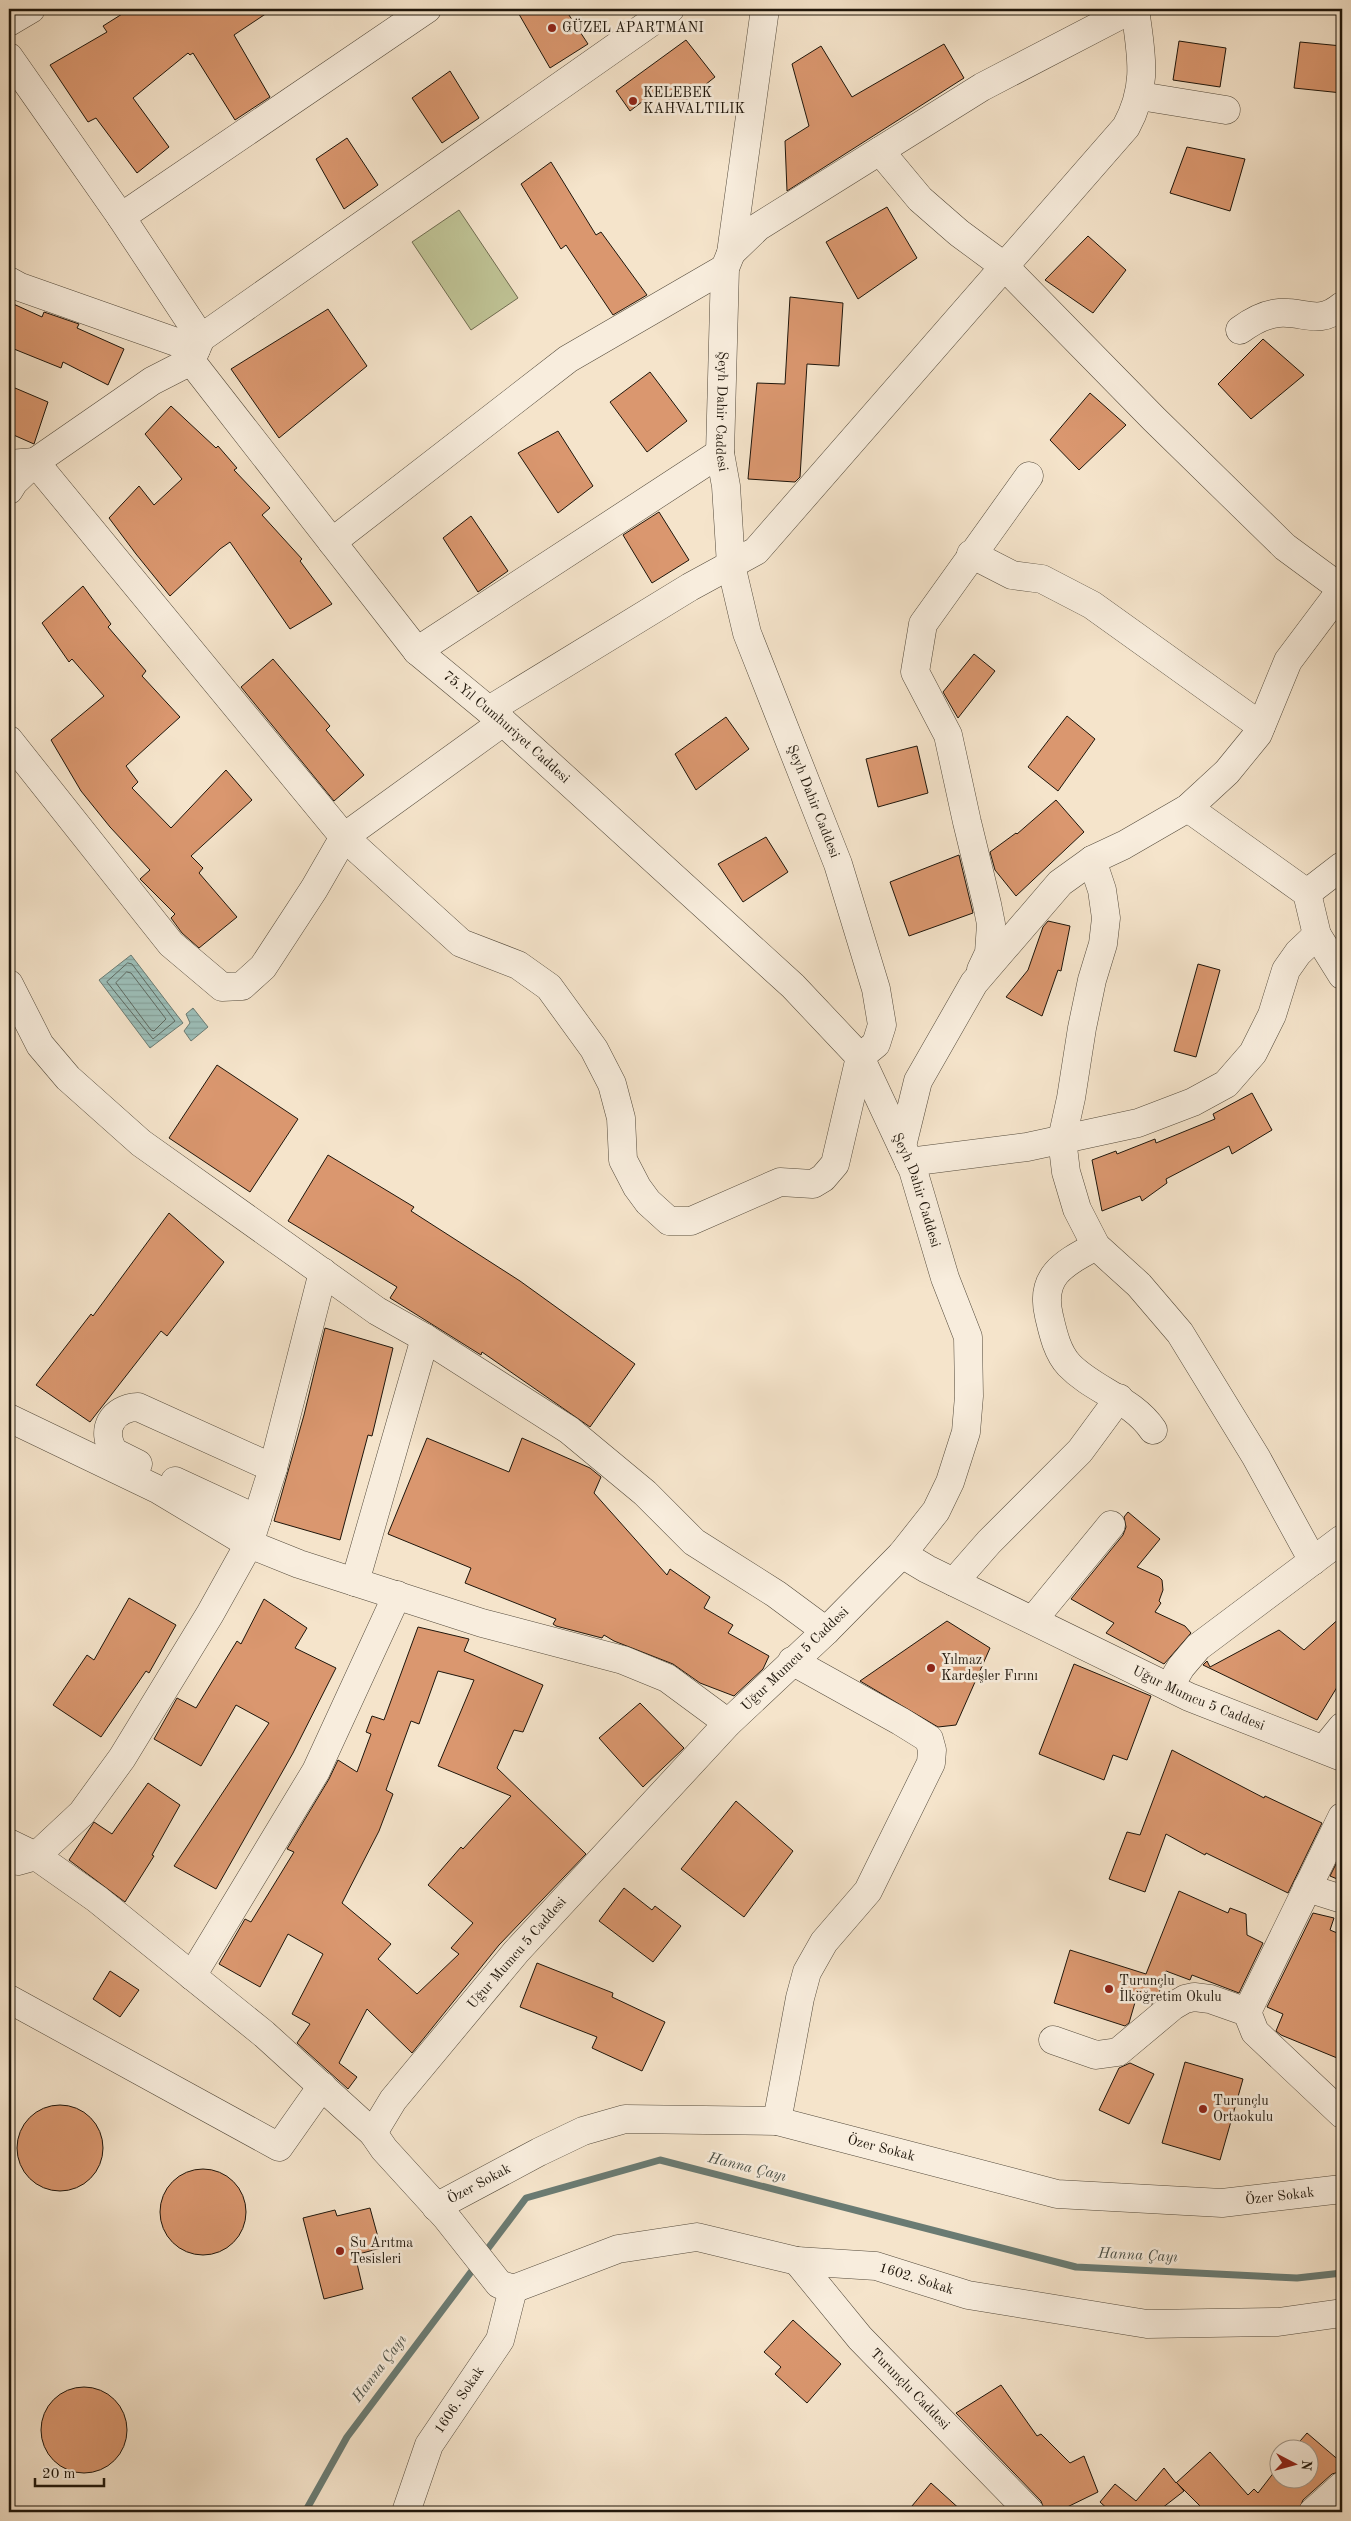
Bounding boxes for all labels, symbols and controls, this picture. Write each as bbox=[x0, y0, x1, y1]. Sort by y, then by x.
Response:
place label: GÜZEL APARTMANI bbox=[562, 18, 704, 35]
marker: GÜZEL APARTMANI bbox=[546, 22, 558, 34]
place label: KELEBEK KAHVALTILIK bbox=[643, 86, 745, 116]
marker: KELEBEK KAHVALTILIK bbox=[627, 95, 639, 107]
street label: Şeyh Dahir Caddesi bbox=[713, 351, 730, 473]
street label: 75.Yıl Cumhuriyet Caddesi bbox=[440, 668, 572, 786]
street label: Şeyh Dahir Caddesi bbox=[785, 743, 842, 860]
street label: Şeyh Dahir Caddesi bbox=[890, 1131, 943, 1249]
street label: Uğur Mumcu 5 Caddesi bbox=[739, 1604, 851, 1714]
place label: Yılmaz Kardeşler Fırını bbox=[941, 1653, 1038, 1683]
marker: Yılmaz Kardeşler Fırını bbox=[925, 1662, 937, 1674]
street label: Uğur Mumcu 5 Caddesi bbox=[1130, 1663, 1267, 1733]
street label: Uğur Mumcu 5 Caddesi bbox=[465, 1894, 569, 2011]
place label: Turunçlu İlköğretim Okulu bbox=[1119, 1974, 1222, 2004]
marker: Turunçlu İlköğretim Okulu bbox=[1103, 1983, 1115, 1995]
place label: Turunçlu Ortaokulu bbox=[1213, 2094, 1274, 2124]
marker: Turunçlu Ortaokulu bbox=[1197, 2103, 1209, 2115]
street label: Özer Sokak bbox=[846, 2130, 917, 2164]
water label: Hanna Çayı bbox=[705, 2151, 788, 2185]
street label: Özer Sokak bbox=[444, 2161, 513, 2206]
street label: Özer Sokak bbox=[1244, 2185, 1315, 2207]
place label: Su Arıtma Tesisleri bbox=[350, 2236, 413, 2266]
marker: Su Arıtma Tesisleri bbox=[334, 2245, 346, 2257]
water label: Hanna Çayı bbox=[1097, 2246, 1178, 2266]
street label: 1602. Sokak bbox=[877, 2260, 955, 2297]
water label: Hanna Çayı bbox=[349, 2332, 410, 2406]
street label: Turunçlu Caddesi bbox=[868, 2346, 952, 2432]
street label: 1606. Sokak bbox=[432, 2364, 487, 2436]
north arrow bbox=[1268, 2438, 1318, 2488]
scale bar bbox=[35, 2456, 104, 2488]
text: N bbox=[1298, 2459, 1313, 2472]
text: 20 m bbox=[42, 2467, 76, 2482]

